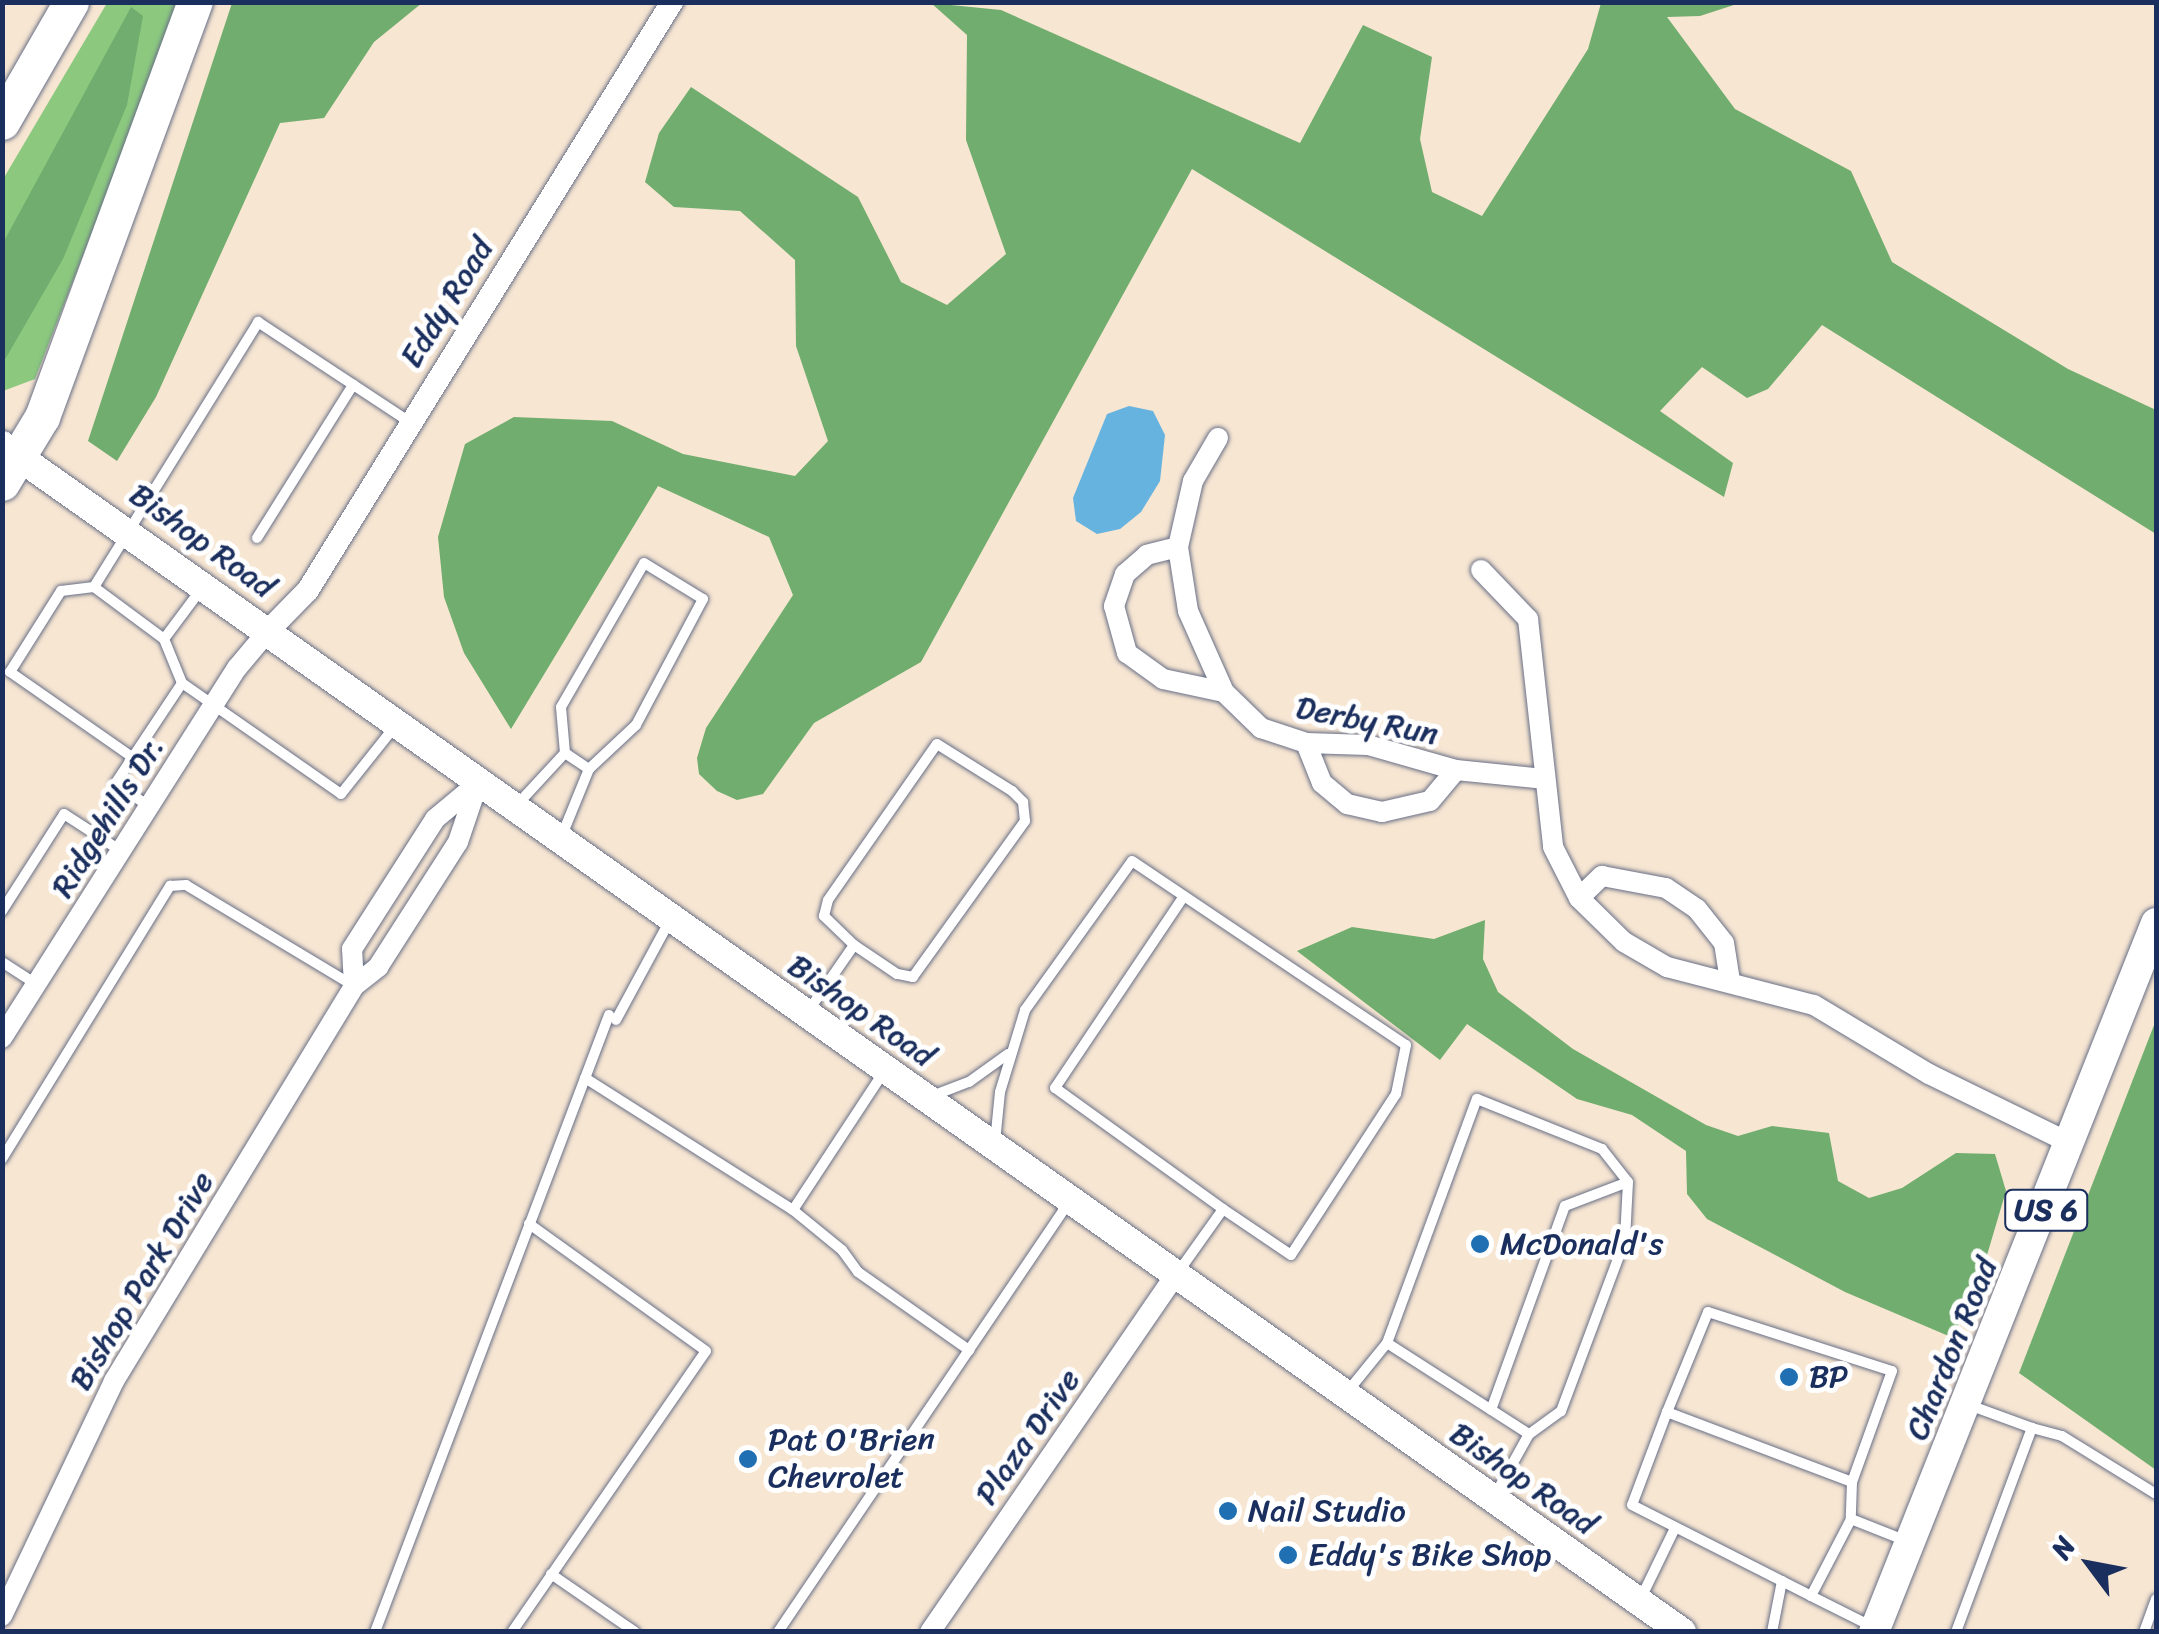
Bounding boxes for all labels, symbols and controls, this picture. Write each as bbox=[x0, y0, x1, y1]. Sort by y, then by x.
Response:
street label: Eddy Road bbox=[392, 231, 502, 375]
street label: Bishop Road bbox=[122, 475, 282, 607]
street label: Derby Run bbox=[1293, 688, 1441, 754]
street label: Ridgehills Dr. bbox=[43, 729, 173, 905]
street label: Bishop Road bbox=[780, 946, 942, 1076]
street label: Bishop Park Drive bbox=[62, 1165, 222, 1397]
road number: US 6 bbox=[2004, 1185, 2088, 1235]
place label: McDonald's bbox=[1500, 1225, 1663, 1263]
marker: McDonald's bbox=[1469, 1233, 1491, 1255]
street label: Chardon Road bbox=[1898, 1252, 2006, 1446]
place label: BP bbox=[1809, 1358, 1848, 1396]
street label: Plaza Drive bbox=[967, 1362, 1089, 1512]
marker: BP bbox=[1778, 1366, 1800, 1388]
street label: Bishop Road bbox=[1442, 1414, 1604, 1544]
place label: Pat O'Brien Chevrolet bbox=[768, 1422, 934, 1497]
marker: Pat O'Brien Chevrolet bbox=[737, 1448, 759, 1470]
place label: Nail Studio bbox=[1248, 1492, 1405, 1530]
marker: Nail Studio bbox=[1217, 1500, 1239, 1522]
north arrow bbox=[2039, 1514, 2139, 1614]
text: N bbox=[2037, 1527, 2089, 1569]
place label: Eddy's Bike Shop bbox=[1308, 1536, 1552, 1574]
marker: Eddy's Bike Shop bbox=[1277, 1544, 1299, 1566]

